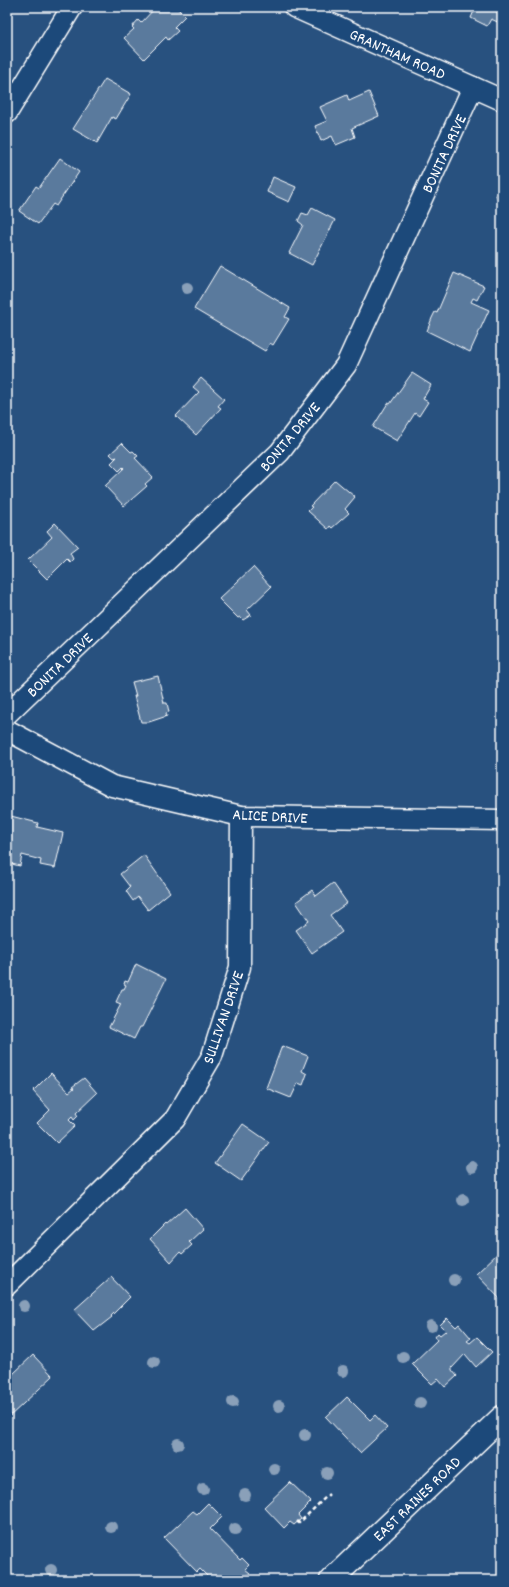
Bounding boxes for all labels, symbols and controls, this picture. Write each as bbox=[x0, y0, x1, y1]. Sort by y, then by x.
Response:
street label: GRANTHAM ROAD bbox=[345, 24, 449, 87]
street label: BONITA DRIVE bbox=[417, 110, 474, 197]
street label: BONITA DRIVE bbox=[255, 397, 327, 477]
street label: BONITA DRIVE bbox=[22, 628, 100, 703]
street label: ALICE DRIVE bbox=[232, 804, 309, 831]
street label: SULLIVAN DRIVE bbox=[198, 968, 251, 1067]
street label: EAST RAINES ROAD bbox=[369, 1452, 467, 1548]

